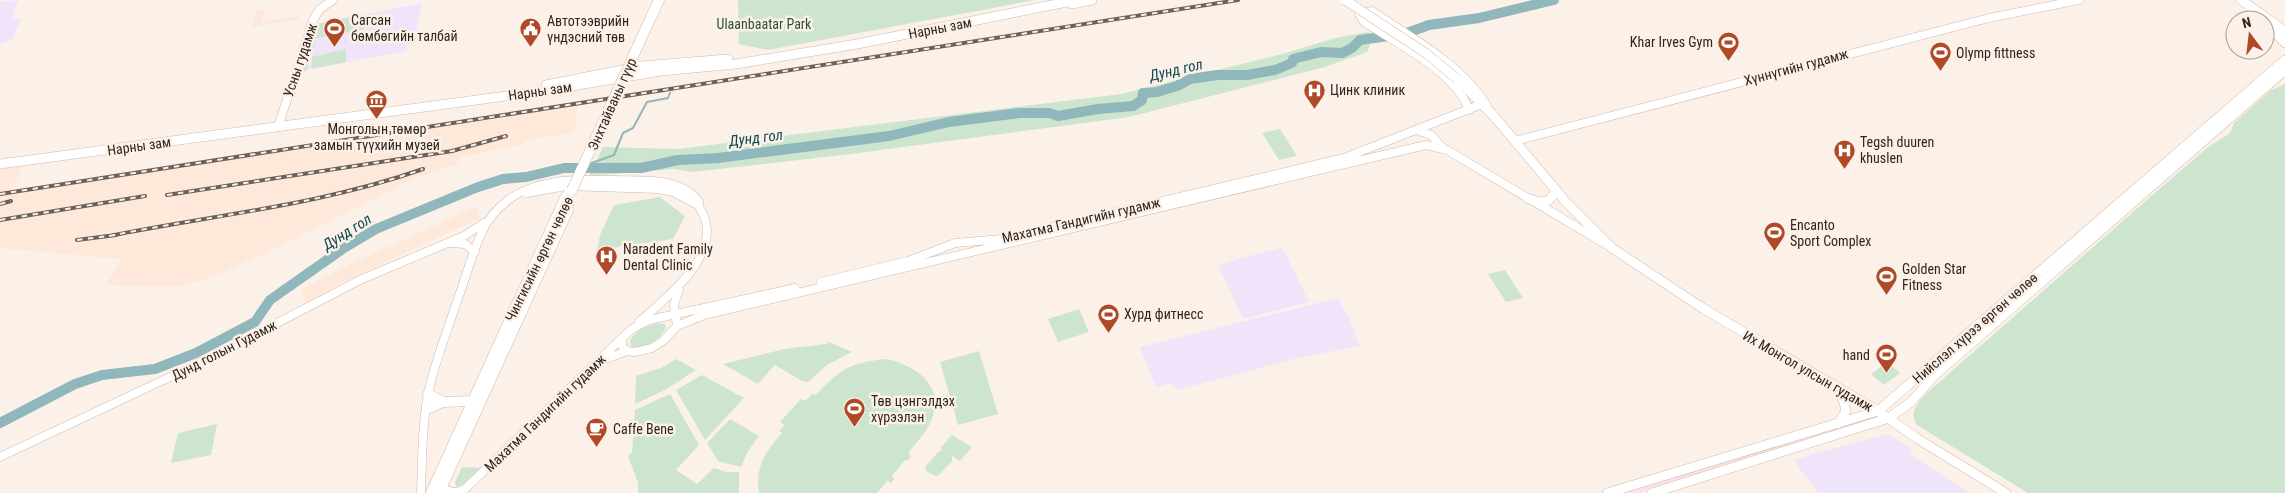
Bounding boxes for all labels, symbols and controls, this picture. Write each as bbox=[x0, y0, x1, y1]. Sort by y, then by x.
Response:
north arrow bbox=[2225, 10, 2275, 60]
place label: Сагсан бөмбөгийн талбай bbox=[351, 12, 458, 44]
place label: Автотээврийн үндэсний төв bbox=[547, 13, 629, 45]
street label: Нарны зам bbox=[907, 14, 973, 42]
text: N bbox=[2240, 14, 2253, 31]
sports icon: Сагсан бөмбөгийн талбай bbox=[323, 16, 347, 47]
park label: Ulaanbaatar Park bbox=[717, 16, 812, 32]
public building icon: Автотээврийн үндэсний төв bbox=[519, 17, 543, 48]
street label: Усны гудамж bbox=[280, 21, 320, 99]
sports icon: Khar Irves Gym bbox=[1717, 30, 1741, 61]
place label: Khar Irves Gym bbox=[1630, 34, 1713, 50]
sports icon: Olymp fittness bbox=[1928, 41, 1952, 72]
street label: Хүннүгийн гудамж bbox=[1742, 45, 1850, 89]
place label: Olymp fittness bbox=[1956, 45, 2035, 61]
street label: Энхтайваны гүүр bbox=[584, 55, 640, 153]
water label: Дунд гол bbox=[1147, 55, 1204, 85]
hospital icon: Цинк клиник bbox=[1302, 78, 1326, 109]
street label: Нарны зам bbox=[507, 79, 573, 103]
place label: Цинк клиник bbox=[1330, 82, 1405, 98]
museum icon: Монголын төмөр замын түүхийн музей bbox=[365, 89, 389, 120]
place label: Монголын төмөр замын түүхийн музей bbox=[314, 121, 440, 153]
water label: Дунд гол bbox=[727, 126, 784, 150]
street label: Нарны зам bbox=[106, 134, 172, 158]
place label: Tegsh duuren khuslen bbox=[1860, 134, 1934, 166]
hospital icon: Tegsh duuren khuslen bbox=[1832, 138, 1856, 169]
street label: Чингисийн өргөн чөлөө bbox=[502, 194, 576, 324]
street label: Махатма Гандигийн гудамж bbox=[1000, 194, 1162, 246]
water label: Дунд гол bbox=[318, 210, 375, 255]
place label: Encanto Sport Complex bbox=[1790, 217, 1871, 249]
sports icon: Encanto Sport Complex bbox=[1762, 221, 1786, 252]
place label: Naradent Family Dental Clinic bbox=[623, 241, 713, 273]
hospital icon: Naradent Family Dental Clinic bbox=[595, 245, 619, 276]
place label: Golden Star Fitness bbox=[1902, 261, 1966, 293]
sports icon: Golden Star Fitness bbox=[1874, 265, 1898, 296]
street label: Нийслэл хүрээ өргөн чөлөө bbox=[1909, 269, 2041, 387]
sports icon: Хурд фитнесс bbox=[1096, 302, 1120, 333]
place label: Хурд фитнесс bbox=[1124, 306, 1203, 322]
street label: Дунд голын Гудамж bbox=[169, 317, 279, 383]
street label: Их Монгол улсын гудамж bbox=[1740, 327, 1876, 415]
sports icon: hand bbox=[1874, 343, 1898, 374]
place label: hand bbox=[1843, 347, 1870, 363]
street label: Махатма Гандигийн гудамж bbox=[481, 351, 609, 475]
place label: Төв цэнгэлдэх хүрээлэн bbox=[871, 393, 955, 425]
sports icon: Төв цэнгэлдэх хүрээлэн bbox=[843, 397, 867, 428]
cafe icon: Caffe Bene bbox=[585, 417, 609, 448]
place label: Caffe Bene bbox=[613, 421, 674, 437]

